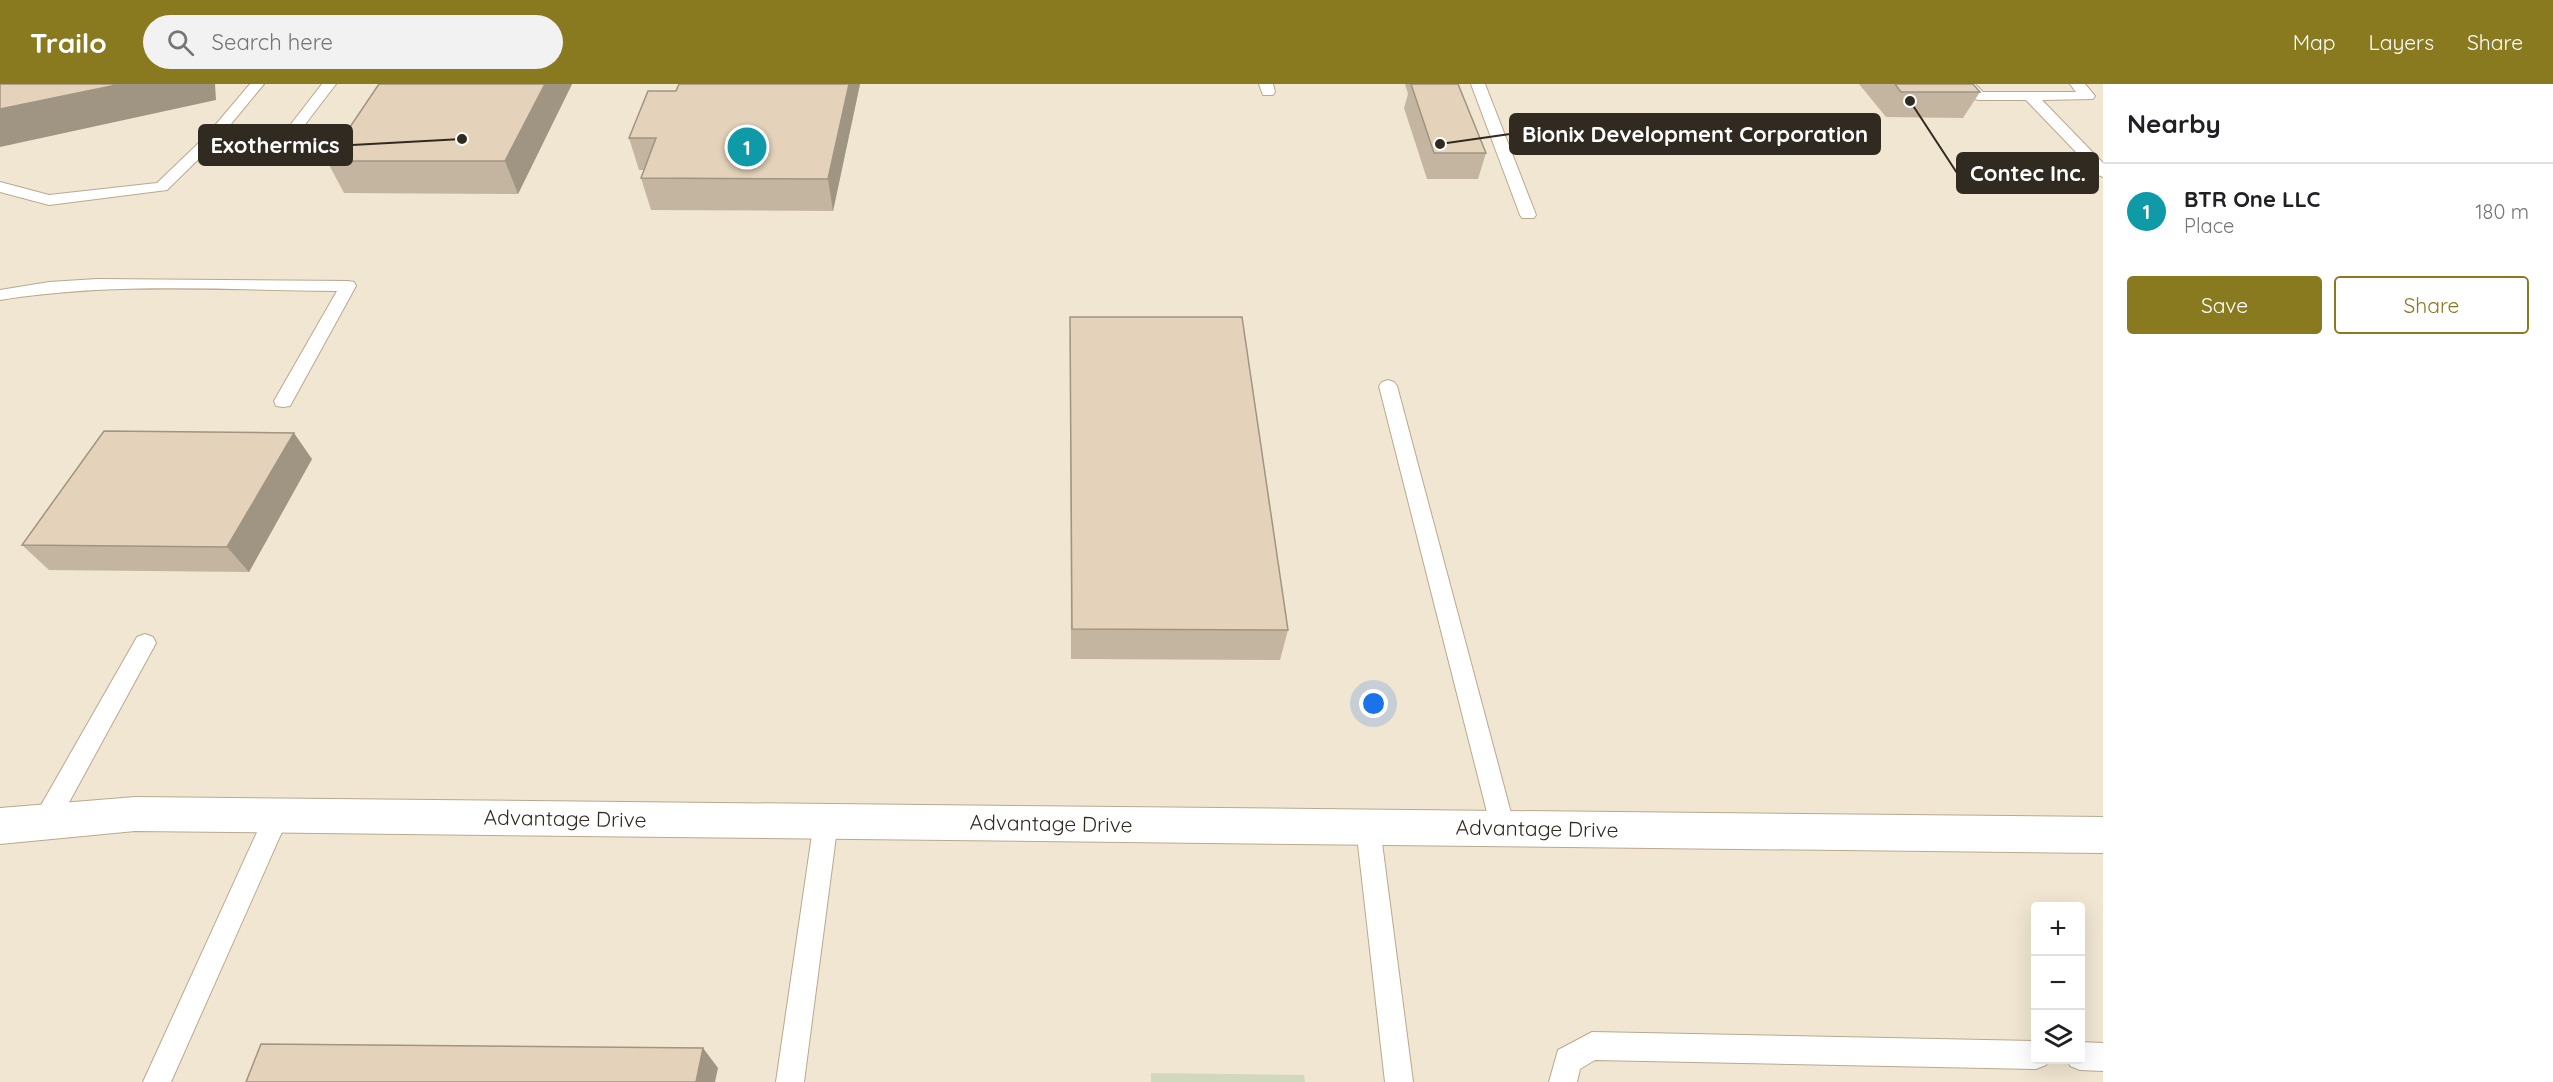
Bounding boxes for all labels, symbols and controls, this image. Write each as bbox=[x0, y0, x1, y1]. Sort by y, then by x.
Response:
search box bbox=[143, 15, 563, 69]
text: Trailo bbox=[30, 25, 107, 60]
icon: search bbox=[164, 26, 197, 59]
text: Search here bbox=[212, 28, 333, 56]
text: Map bbox=[2293, 29, 2336, 55]
text: Layers bbox=[2369, 29, 2434, 55]
text: Share bbox=[2467, 29, 2523, 55]
text: Nearby bbox=[2127, 107, 2221, 140]
callout: Bionix Development Corporation bbox=[1510, 114, 1880, 154]
text: Bionix Development Corporation bbox=[1522, 120, 1868, 148]
pin: 1 bbox=[728, 124, 766, 170]
callout: Exothermics bbox=[199, 125, 352, 165]
text: Exothermics bbox=[211, 131, 339, 159]
callout: Contec Inc. bbox=[1957, 153, 2098, 193]
text: Contec Inc. bbox=[1970, 159, 2086, 187]
text: BTR One LLC bbox=[2184, 185, 2320, 213]
text: 1 bbox=[2143, 199, 2150, 224]
text: 180 m bbox=[2475, 199, 2529, 224]
text: Place bbox=[2184, 213, 2234, 238]
button: Save bbox=[2127, 276, 2322, 334]
button: Share bbox=[2334, 276, 2529, 334]
your location bbox=[1359, 689, 1388, 718]
street label: Advantage Drive bbox=[483, 804, 647, 832]
street label: Advantage Drive bbox=[969, 809, 1133, 837]
street label: Advantage Drive bbox=[1455, 814, 1619, 842]
map controls bbox=[2031, 902, 2085, 1064]
button: + bbox=[2031, 902, 2085, 956]
button: − bbox=[2031, 956, 2085, 1010]
button: layers bbox=[2031, 1010, 2085, 1064]

